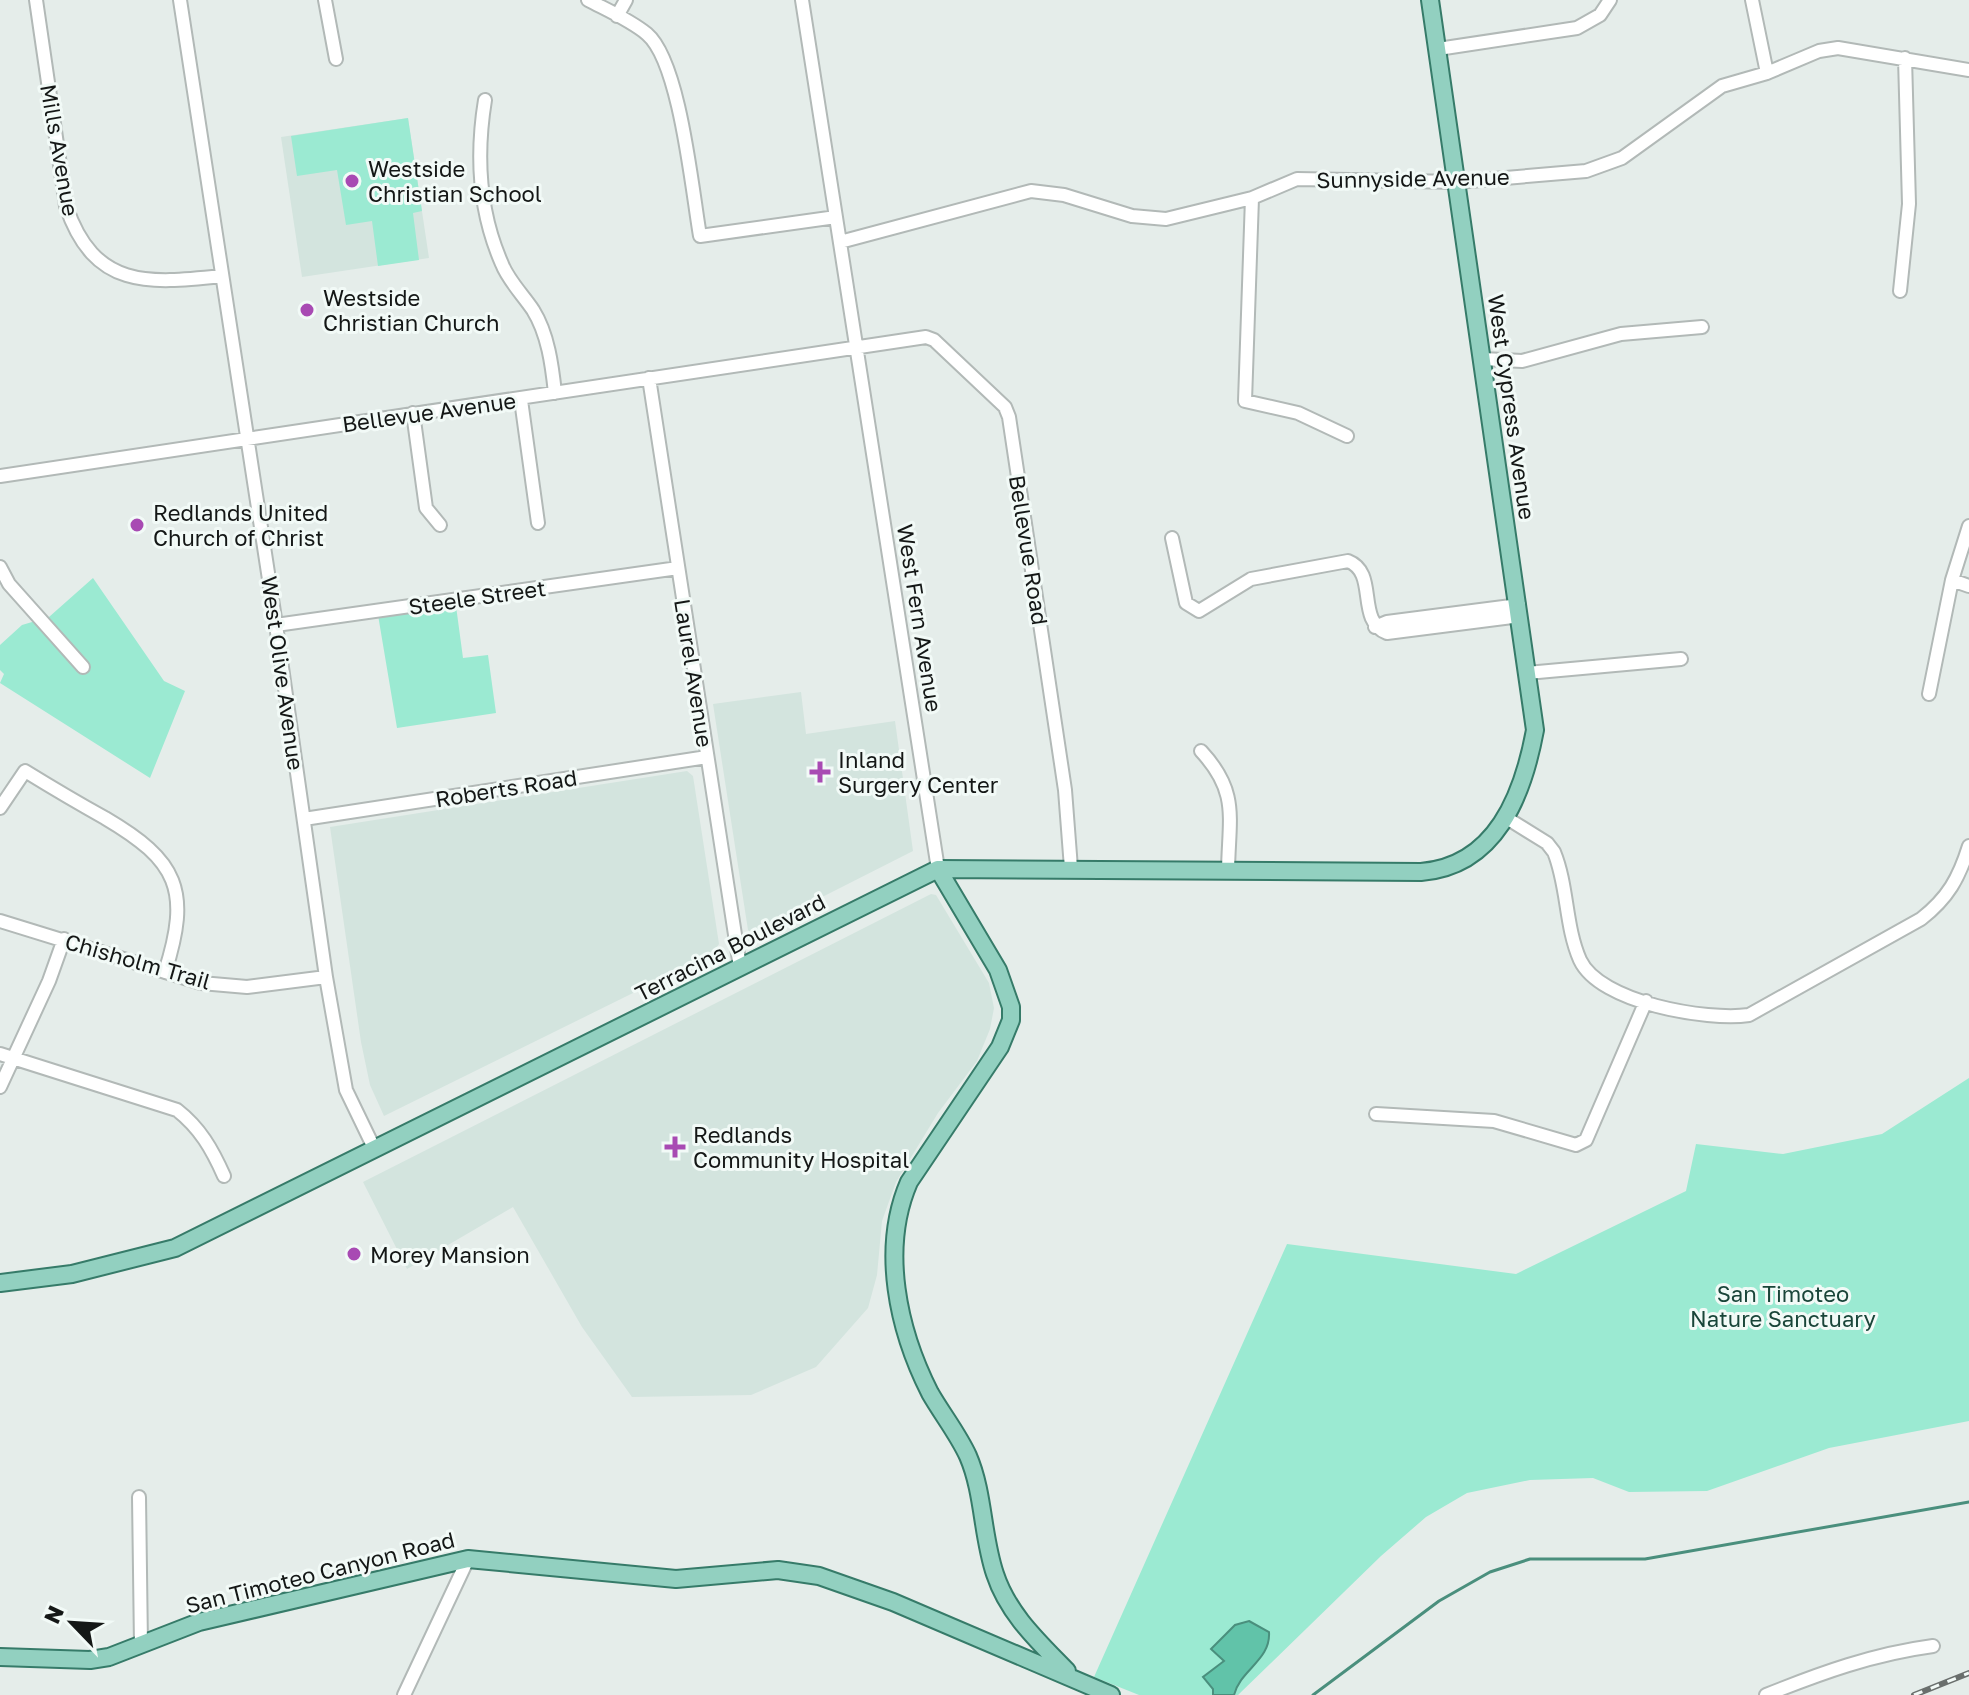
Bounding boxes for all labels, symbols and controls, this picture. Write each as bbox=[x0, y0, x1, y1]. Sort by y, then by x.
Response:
street label: Mills Avenue bbox=[35, 82, 85, 218]
place label: Westside Christian School bbox=[368, 155, 542, 207]
street label: Sunnyside Avenue bbox=[1316, 163, 1510, 193]
marker: Westside Christian School bbox=[343, 172, 361, 190]
place label: Westside Christian Church bbox=[323, 284, 499, 336]
street label: West Cypress Avenue bbox=[1483, 293, 1541, 521]
marker: Westside Christian Church bbox=[298, 301, 316, 319]
street label: Bellevue Avenue bbox=[340, 386, 518, 438]
street label: Bellevue Road bbox=[1004, 473, 1054, 627]
place label: Redlands United Church of Christ bbox=[153, 499, 328, 551]
marker: Redlands United Church of Christ bbox=[128, 516, 146, 534]
street label: West Fern Avenue bbox=[892, 522, 948, 714]
street label: West Olive Avenue bbox=[256, 574, 310, 772]
street label: Steele Street bbox=[407, 574, 547, 620]
street label: Laurel Avenue bbox=[669, 597, 719, 749]
place label: Inland Surgery Center bbox=[838, 746, 999, 798]
marker: Inland Surgery Center bbox=[809, 761, 831, 783]
street label: Roberts Road bbox=[433, 763, 579, 813]
street label: Terracina Boulevard bbox=[631, 887, 829, 1007]
street label: Chisholm Trail bbox=[62, 927, 214, 995]
place label: Redlands Community Hospital bbox=[693, 1121, 909, 1173]
marker: Redlands Community Hospital bbox=[664, 1136, 686, 1158]
place label: Morey Mansion bbox=[370, 1241, 530, 1268]
marker: Morey Mansion bbox=[345, 1245, 363, 1263]
park label: San Timoteo Nature Sanctuary bbox=[1690, 1280, 1876, 1332]
street label: San Timoteo Canyon Road bbox=[183, 1525, 457, 1619]
north arrow bbox=[32, 1583, 112, 1663]
text: N bbox=[38, 1601, 69, 1628]

